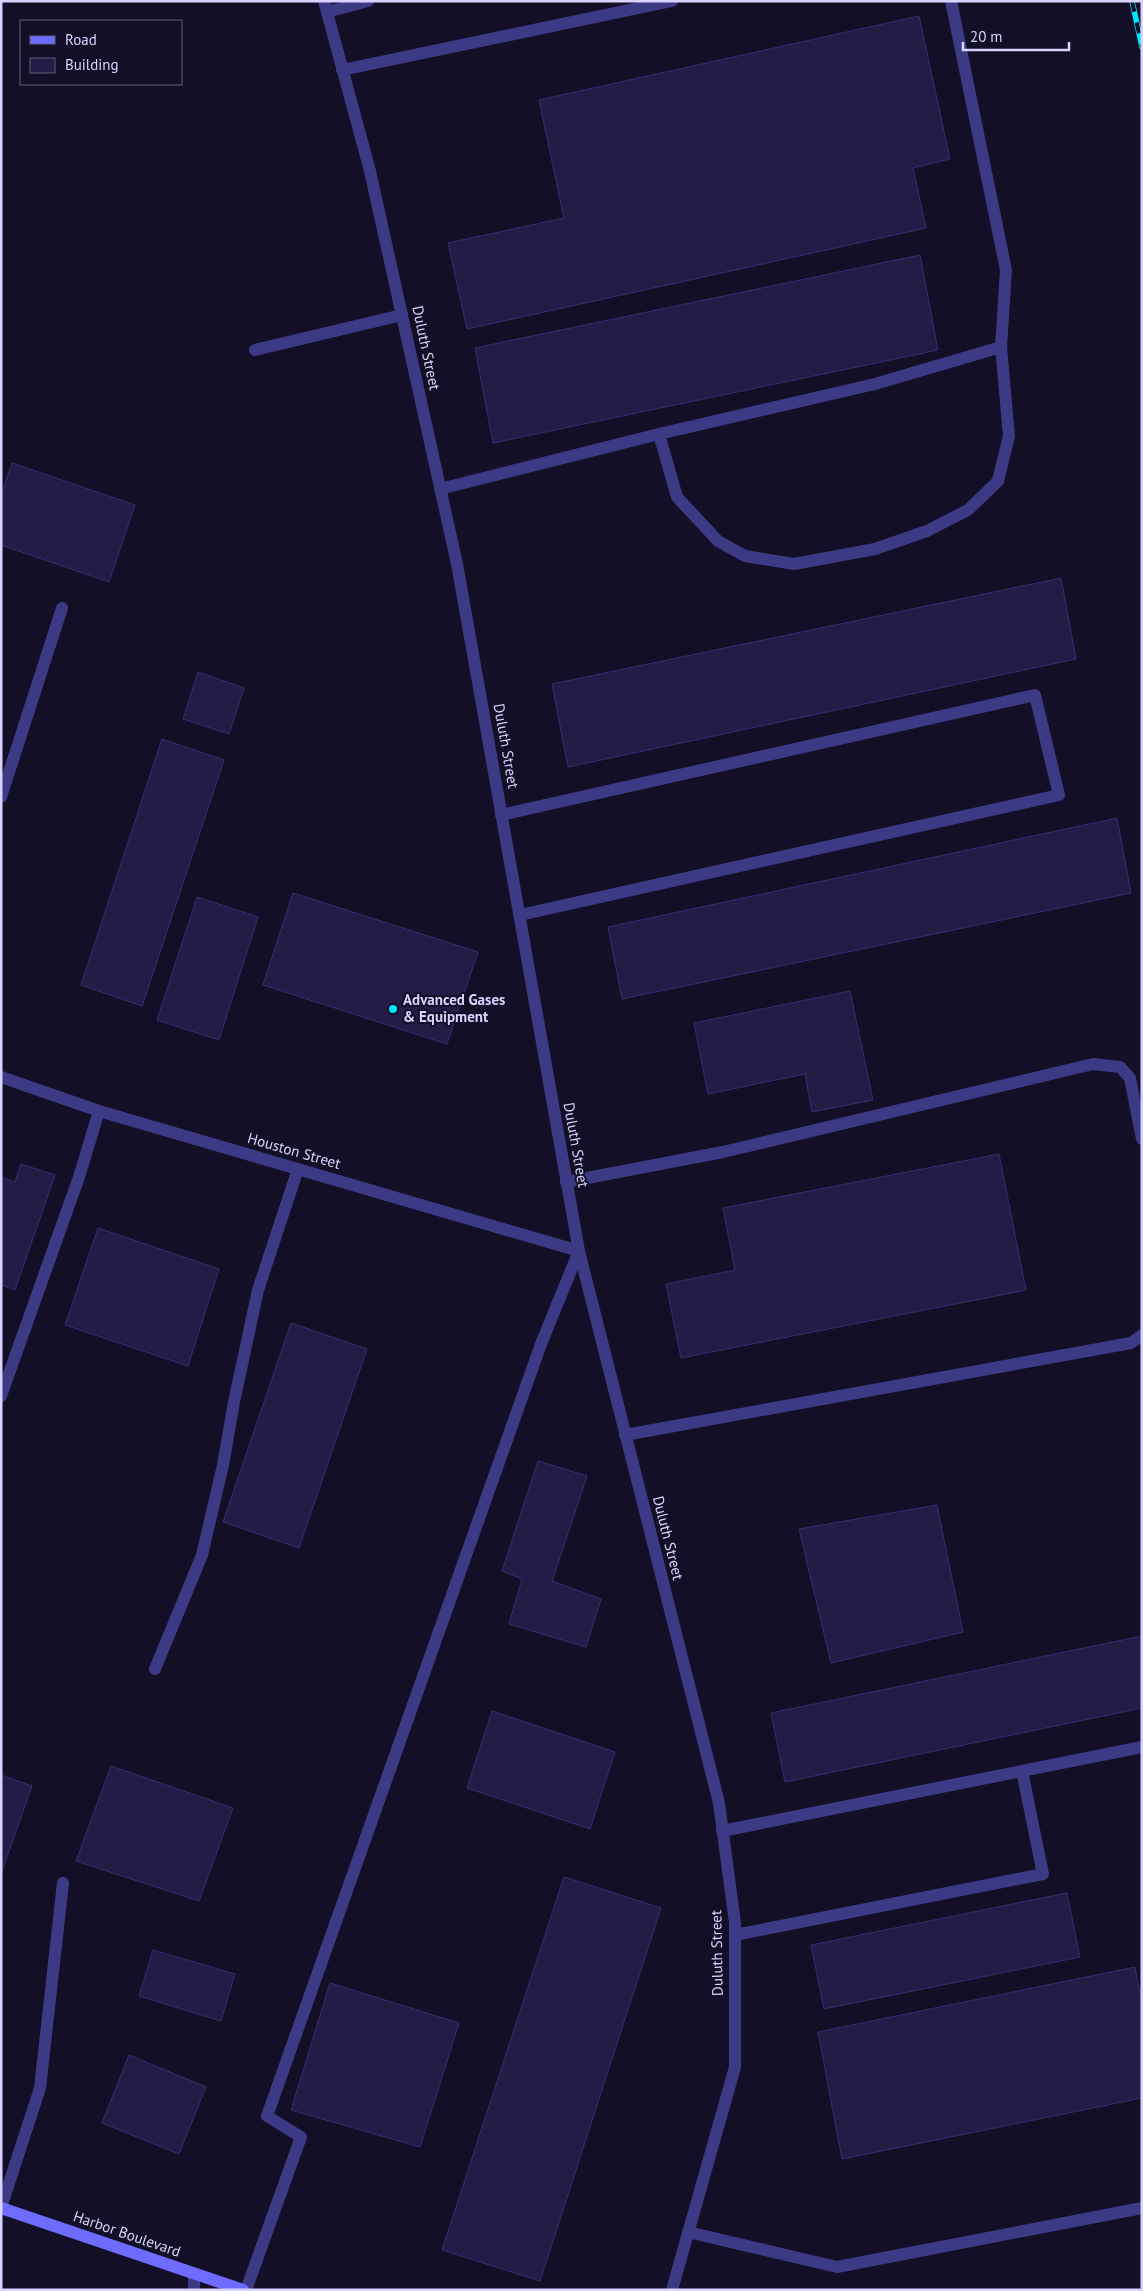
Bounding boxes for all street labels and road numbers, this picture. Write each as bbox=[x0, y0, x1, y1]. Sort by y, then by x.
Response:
street label: Duluth Street bbox=[408, 304, 445, 392]
street label: Duluth Street bbox=[490, 702, 523, 790]
street label: Duluth Street bbox=[560, 1101, 593, 1189]
street label: Houston Street bbox=[245, 1128, 343, 1173]
street label: Duluth Street bbox=[649, 1494, 688, 1582]
street label: Duluth Street bbox=[706, 1910, 727, 1996]
street label: Harbor Boulevard bbox=[71, 2206, 183, 2261]

